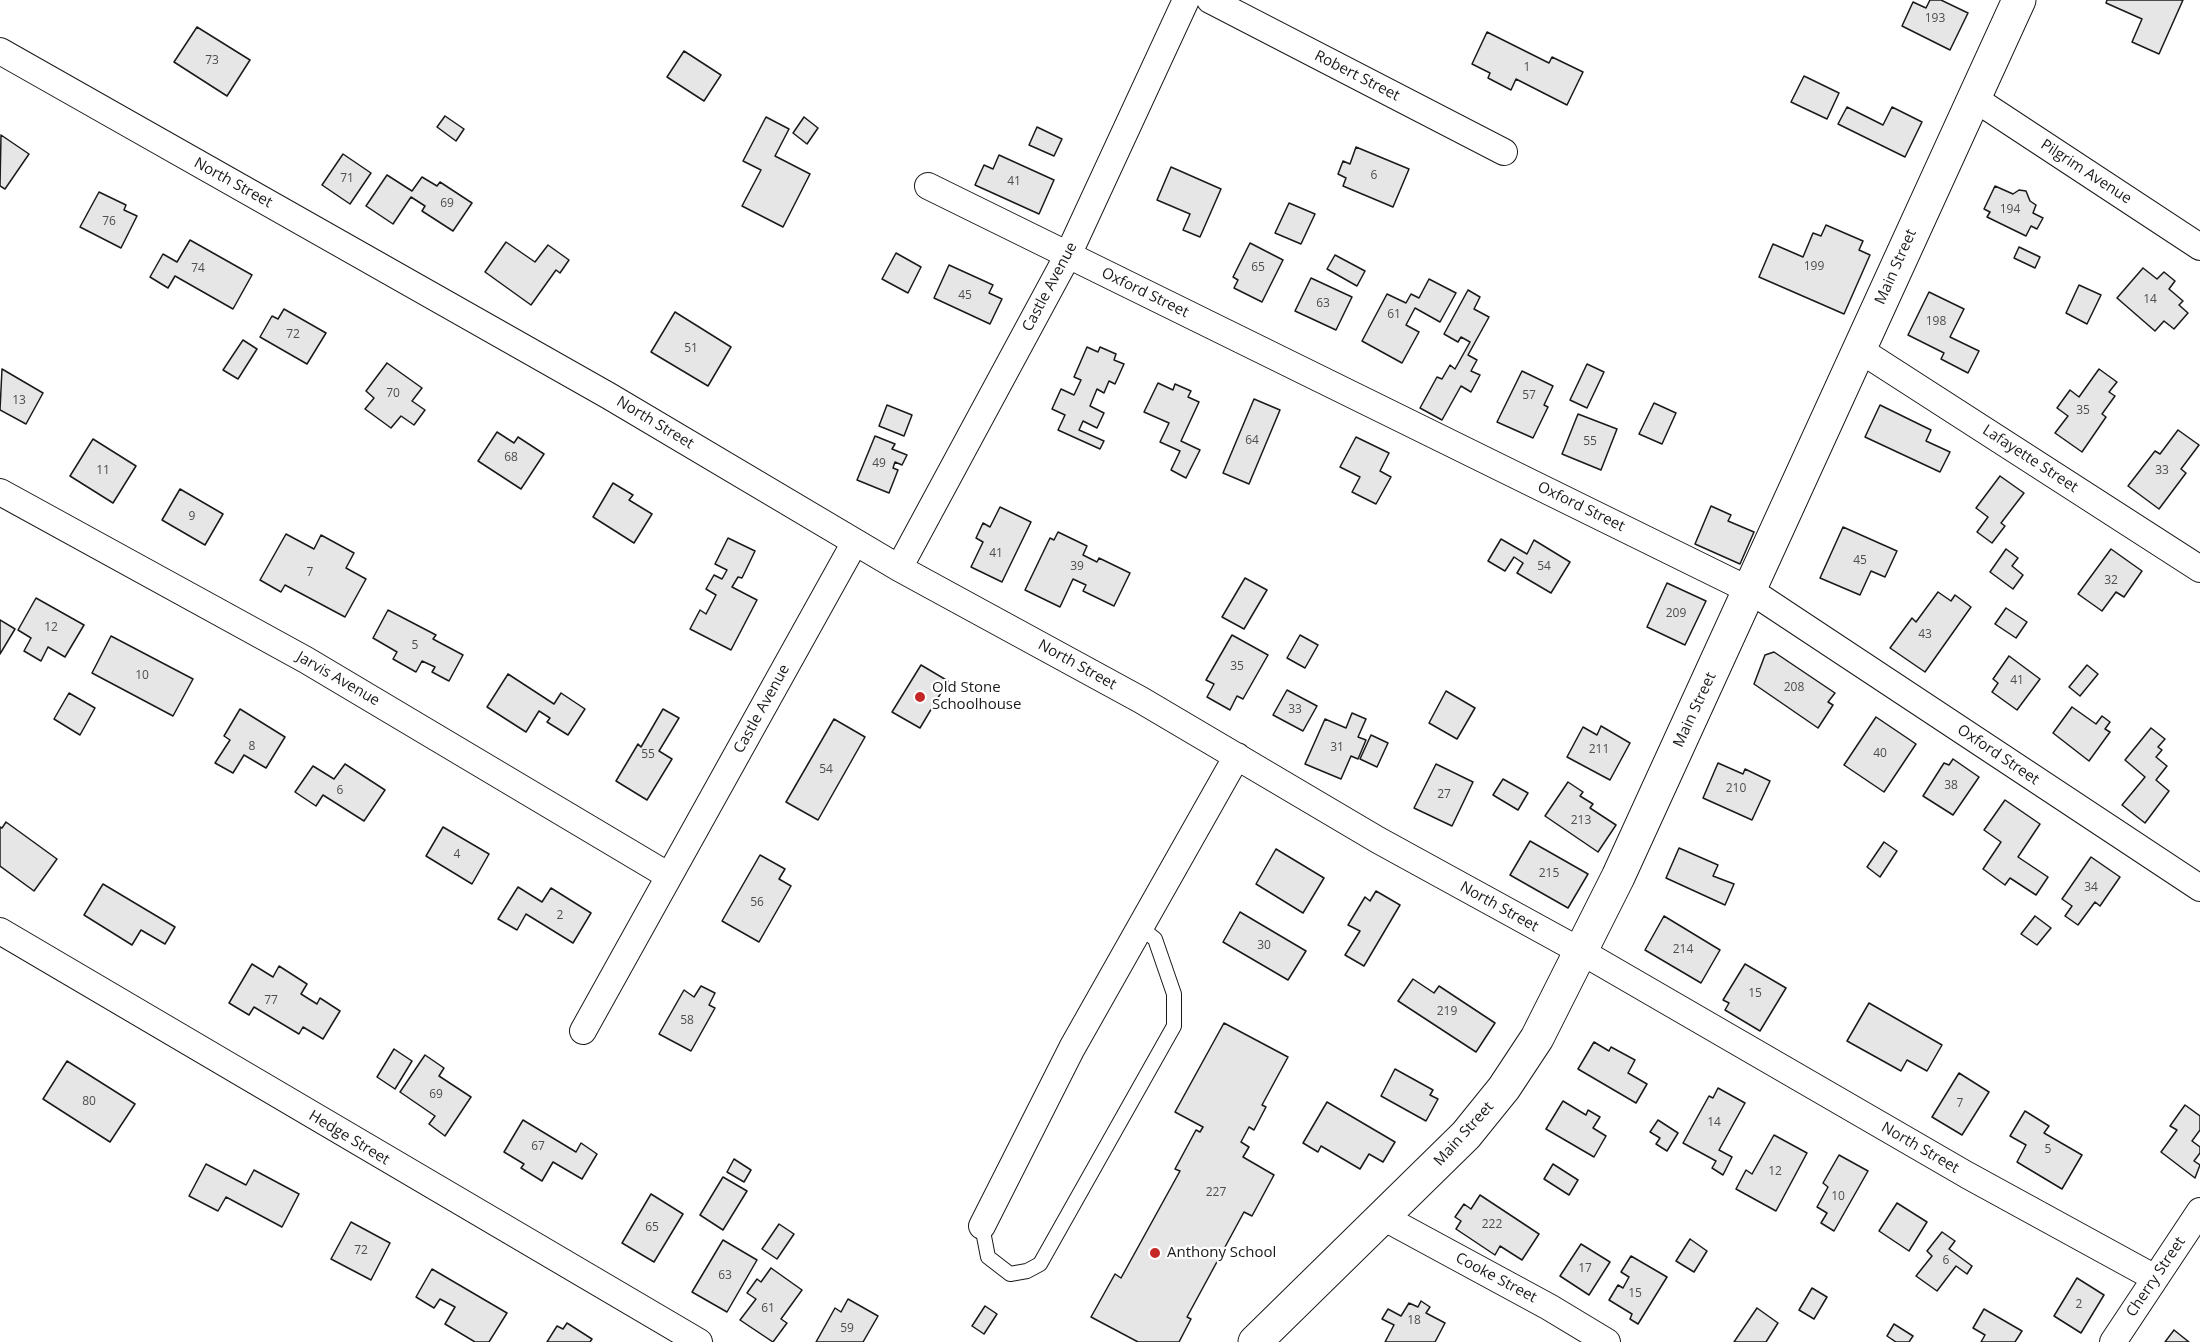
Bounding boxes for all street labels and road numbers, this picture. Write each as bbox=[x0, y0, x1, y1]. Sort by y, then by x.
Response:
street label: Robert Street bbox=[1311, 47, 1403, 105]
street label: Pilgrim Avenue bbox=[2037, 136, 2135, 208]
street label: North Street bbox=[191, 154, 275, 212]
street label: Main Street bbox=[1871, 227, 1921, 307]
street label: Castle Avenue bbox=[1019, 239, 1081, 335]
street label: Oxford Street bbox=[1099, 264, 1191, 322]
street label: North Street bbox=[613, 393, 697, 453]
street label: Lafayette Street bbox=[1979, 421, 2081, 497]
street label: Oxford Street bbox=[1535, 478, 1627, 536]
street label: North Street bbox=[1035, 636, 1119, 694]
street label: Jarvis Avenue bbox=[293, 648, 383, 710]
street label: Castle Avenue bbox=[730, 662, 794, 756]
street label: Main Street bbox=[1670, 670, 1720, 750]
street label: Oxford Street bbox=[1954, 721, 2042, 789]
street label: North Street bbox=[1457, 878, 1541, 936]
street label: Main Street bbox=[1430, 1098, 1498, 1170]
street label: Hedge Street bbox=[305, 1107, 393, 1169]
street label: North Street bbox=[1878, 1119, 1962, 1177]
street label: Cherry Street bbox=[2123, 1234, 2189, 1320]
street label: Cooke Street bbox=[1452, 1249, 1540, 1307]

